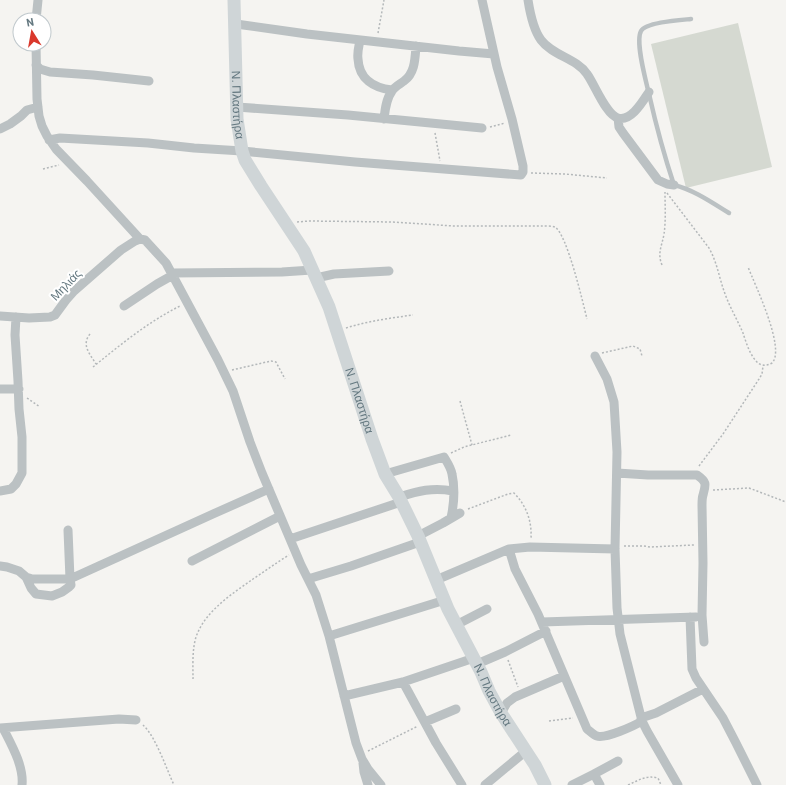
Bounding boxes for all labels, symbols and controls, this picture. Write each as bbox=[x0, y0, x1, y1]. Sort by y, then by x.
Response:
north arrow bbox=[12, 12, 52, 52]
text: N bbox=[25, 15, 35, 29]
street label: Ν. Πλαστήρα bbox=[230, 71, 248, 140]
street label: Μηλιάς bbox=[47, 266, 84, 304]
street label: Ν. Πλαστήρα bbox=[343, 365, 378, 435]
street label: Ν. Πλαστήρα bbox=[472, 661, 516, 728]

